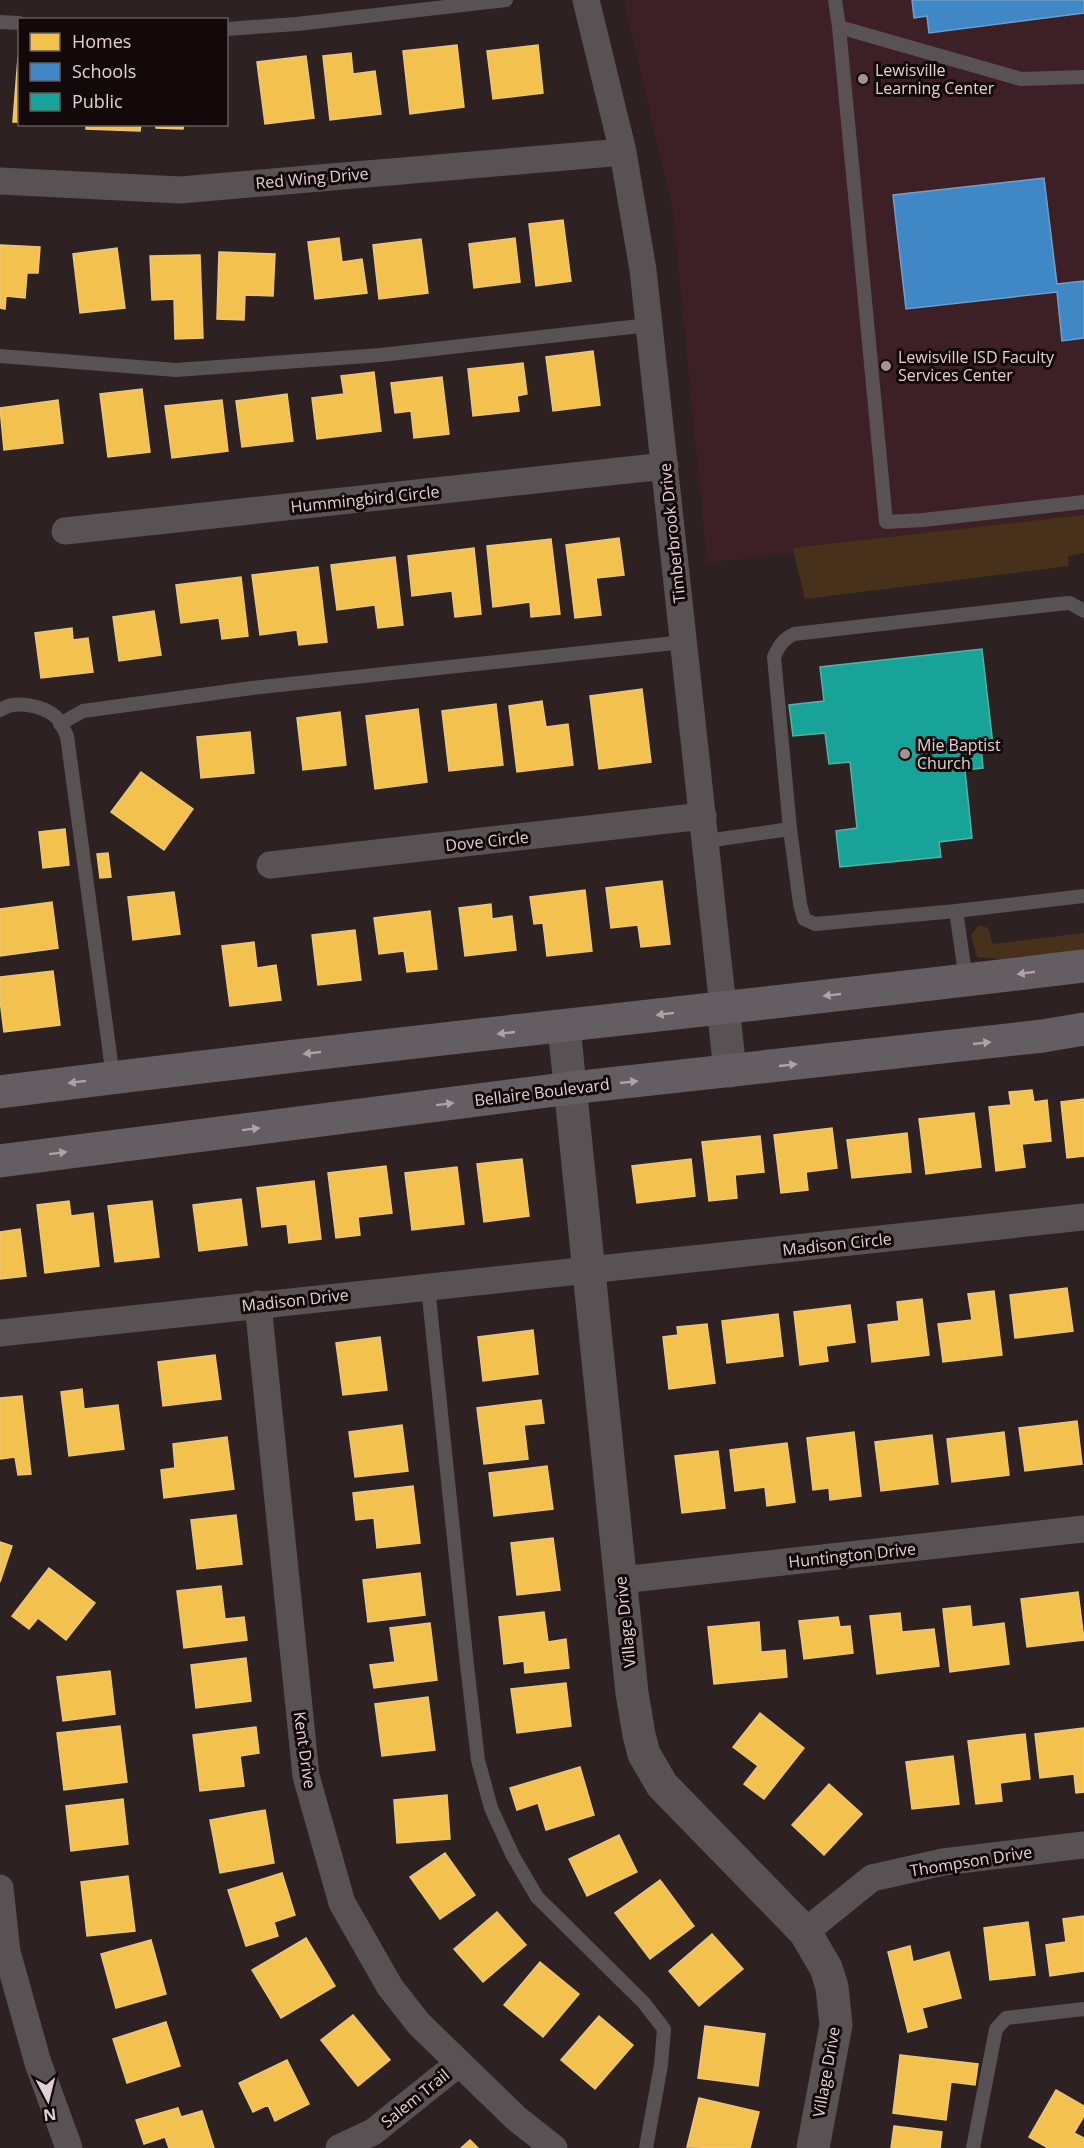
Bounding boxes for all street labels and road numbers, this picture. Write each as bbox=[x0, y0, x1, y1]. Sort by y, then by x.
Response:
street label: Red Wing Drive bbox=[255, 162, 369, 194]
street label: Timberbrook Drive bbox=[654, 462, 690, 604]
street label: Hummingbird Circle bbox=[290, 480, 440, 518]
street label: Dove Circle bbox=[444, 826, 530, 856]
street label: Bellaire Boulevard bbox=[473, 1073, 611, 1111]
street label: Madison Circle bbox=[781, 1227, 893, 1261]
street label: Madison Drive bbox=[240, 1283, 350, 1317]
street label: Huntington Drive bbox=[787, 1537, 917, 1573]
street label: Village Drive bbox=[609, 1575, 641, 1669]
street label: Kent Drive bbox=[289, 1710, 321, 1790]
street label: Thompson Drive bbox=[908, 1840, 1034, 1882]
street label: Village Drive bbox=[807, 2025, 845, 2119]
street label: Salem Trail bbox=[376, 2064, 454, 2132]

